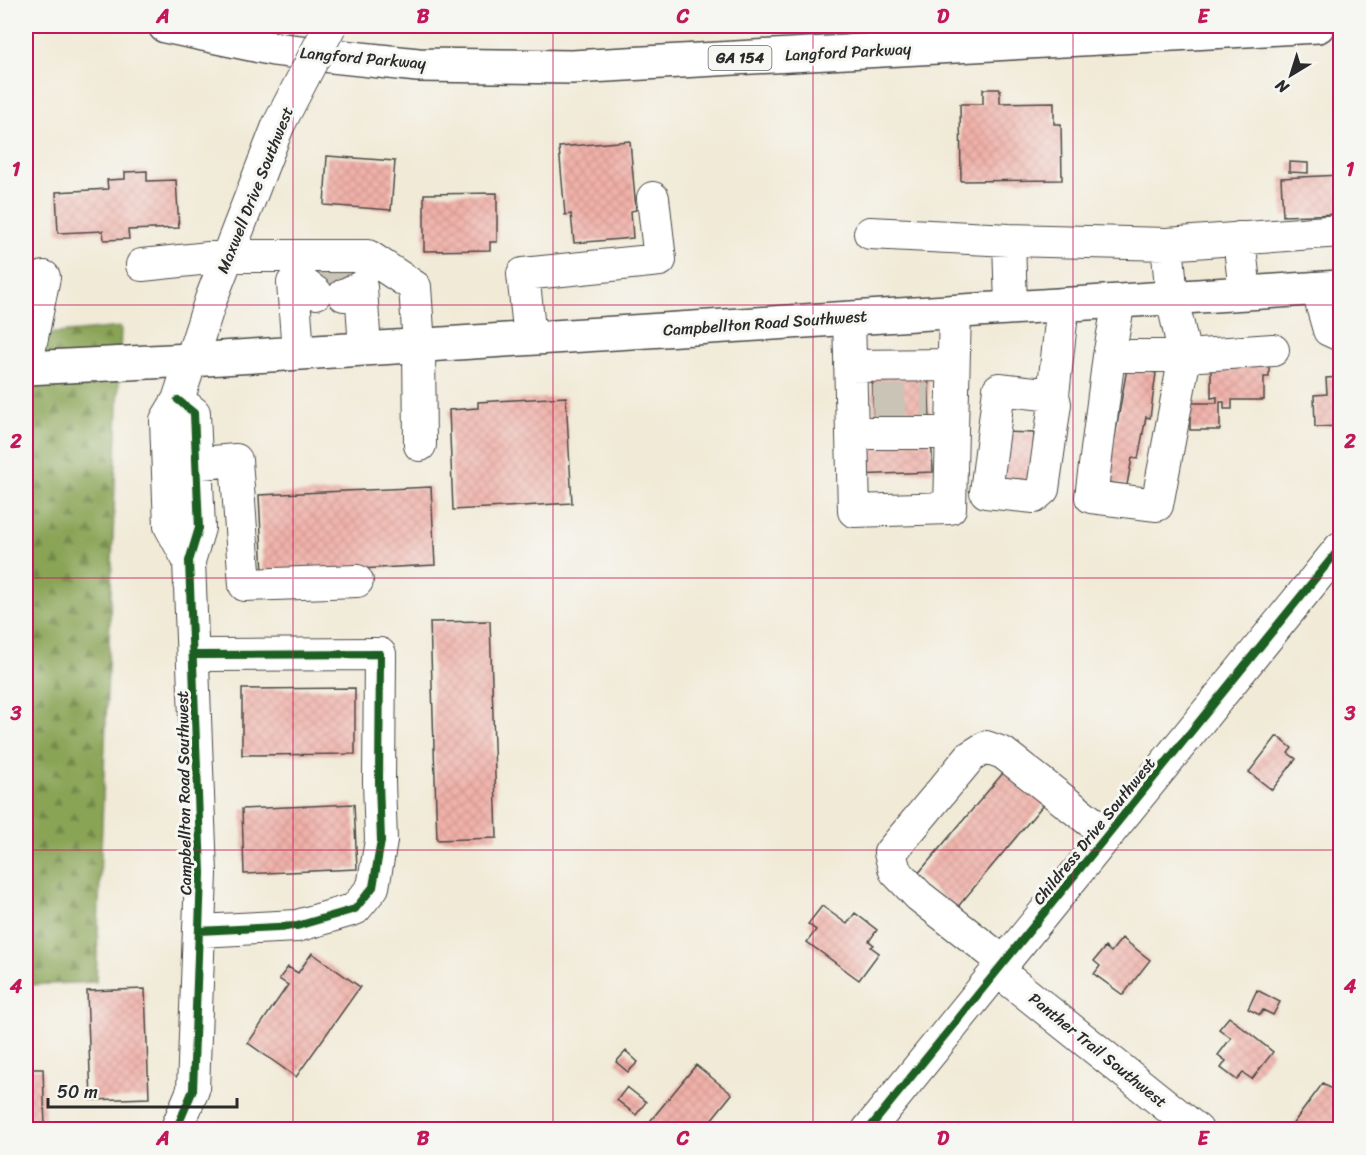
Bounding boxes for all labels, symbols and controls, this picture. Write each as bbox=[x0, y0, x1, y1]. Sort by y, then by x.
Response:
text: A bbox=[155, 0, 170, 34]
text: B bbox=[417, 0, 430, 34]
text: C bbox=[676, 0, 690, 34]
text: D bbox=[937, 0, 950, 34]
text: E bbox=[1197, 0, 1210, 34]
street label: Langford Parkway bbox=[784, 34, 913, 70]
street label: Langford Parkway bbox=[299, 38, 428, 78]
north arrow bbox=[1261, 45, 1321, 105]
road number: GA 154 bbox=[708, 46, 771, 70]
text: N bbox=[1268, 71, 1296, 102]
street label: Maxwell Drive Southwest bbox=[208, 102, 302, 278]
text: 1 bbox=[12, 152, 21, 187]
text: 1 bbox=[1346, 152, 1355, 187]
street label: Campbellton Road Southwest bbox=[662, 301, 868, 345]
text: 2 bbox=[9, 424, 22, 459]
text: 2 bbox=[1343, 424, 1356, 459]
street label: Campbellton Road Southwest bbox=[168, 691, 200, 895]
text: 3 bbox=[10, 696, 22, 731]
text: 3 bbox=[1344, 696, 1356, 731]
street label: Childress Drive Southwest bbox=[1025, 751, 1163, 911]
text: 4 bbox=[9, 969, 23, 1004]
text: 4 bbox=[1343, 969, 1357, 1004]
street label: Panther Trail Southwest bbox=[1022, 985, 1174, 1115]
scale bar bbox=[48, 1071, 237, 1109]
text: 50 m bbox=[57, 1076, 98, 1108]
text: A bbox=[155, 1121, 170, 1155]
text: B bbox=[417, 1121, 430, 1155]
text: C bbox=[676, 1121, 690, 1155]
text: D bbox=[937, 1121, 950, 1155]
text: E bbox=[1197, 1121, 1210, 1155]

